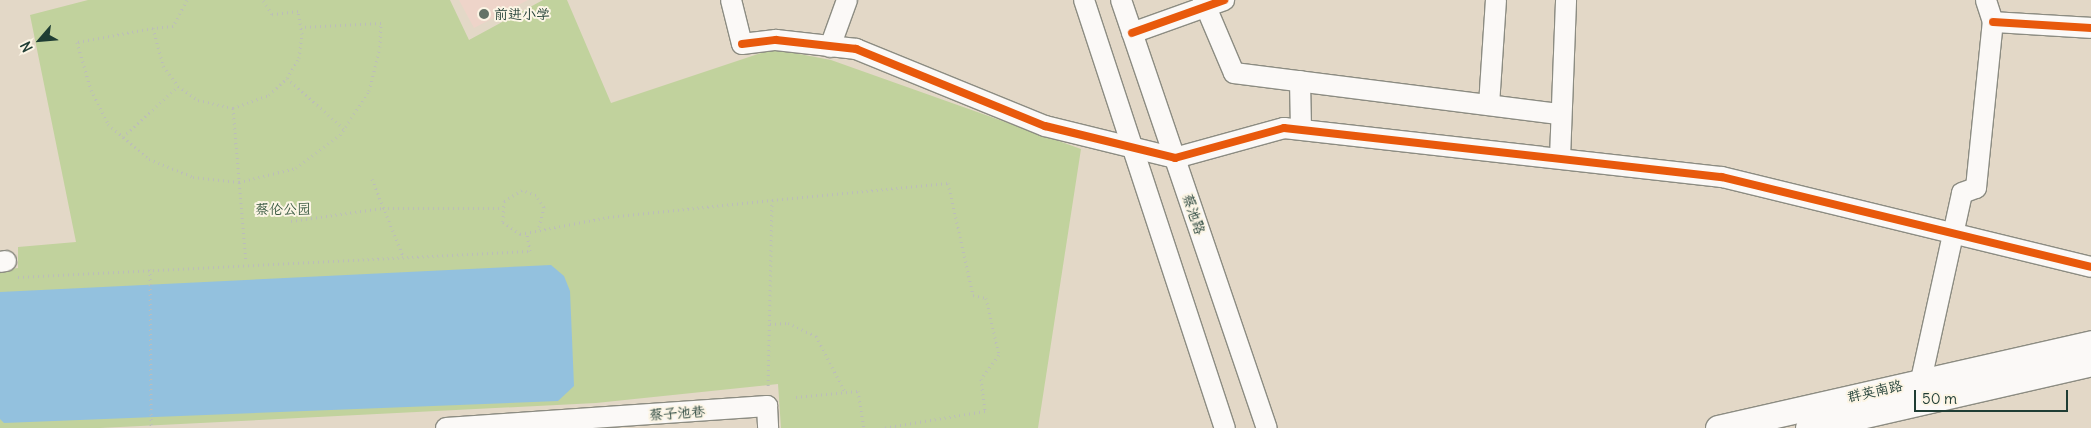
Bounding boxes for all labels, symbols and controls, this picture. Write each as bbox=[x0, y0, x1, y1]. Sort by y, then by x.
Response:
place label: 前进小学 bbox=[494, 6, 550, 22]
marker: 前进小学 bbox=[478, 8, 490, 20]
north arrow bbox=[15, 15, 65, 65]
text: N bbox=[16, 38, 37, 55]
street label: 蔡池路 bbox=[1179, 191, 1209, 237]
park label: 蔡伦公园 bbox=[255, 201, 311, 217]
street label: 群英南路 bbox=[1846, 377, 1904, 405]
scale bar bbox=[1916, 380, 2070, 412]
text: 50 m bbox=[1922, 389, 1957, 408]
street label: 蔡子池巷 bbox=[648, 403, 706, 423]

